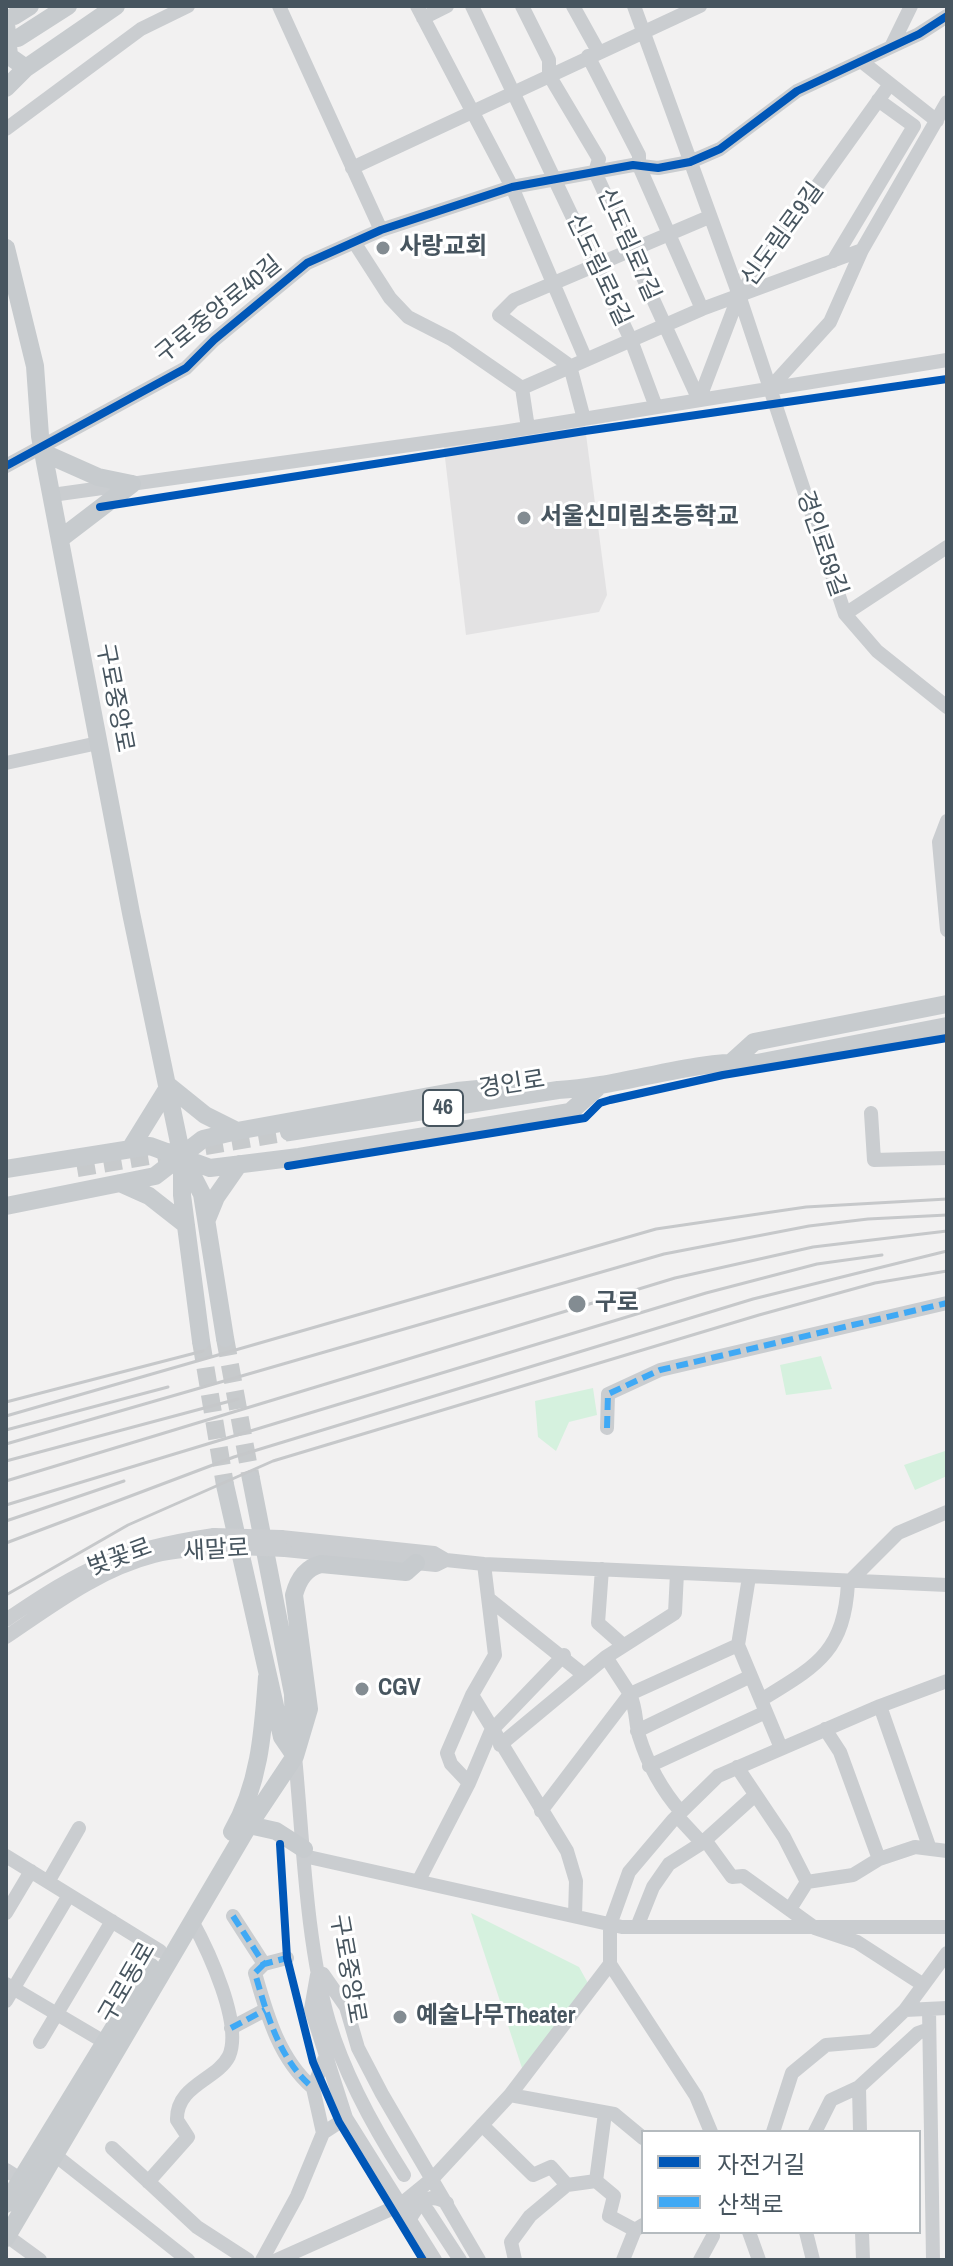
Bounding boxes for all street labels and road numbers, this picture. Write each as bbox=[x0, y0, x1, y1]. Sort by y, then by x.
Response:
street label: 신도림로9길 bbox=[736, 177, 830, 293]
street label: 신도림로7길 bbox=[590, 184, 666, 306]
street label: 신도림로5길 bbox=[559, 209, 637, 331]
street label: 구로중앙로40길 bbox=[150, 250, 288, 370]
street label: 경인로59길 bbox=[789, 487, 853, 601]
street label: 구로중앙로 bbox=[89, 641, 139, 755]
street label: 경인로 bbox=[477, 1066, 547, 1104]
road number: 46 bbox=[423, 1090, 463, 1126]
street label: 벚꽃로 bbox=[84, 1533, 156, 1583]
street label: 새말로 bbox=[182, 1535, 250, 1567]
street label: 구로중앙로 bbox=[323, 1912, 371, 2026]
street label: 구로동로 bbox=[93, 1938, 163, 2028]

